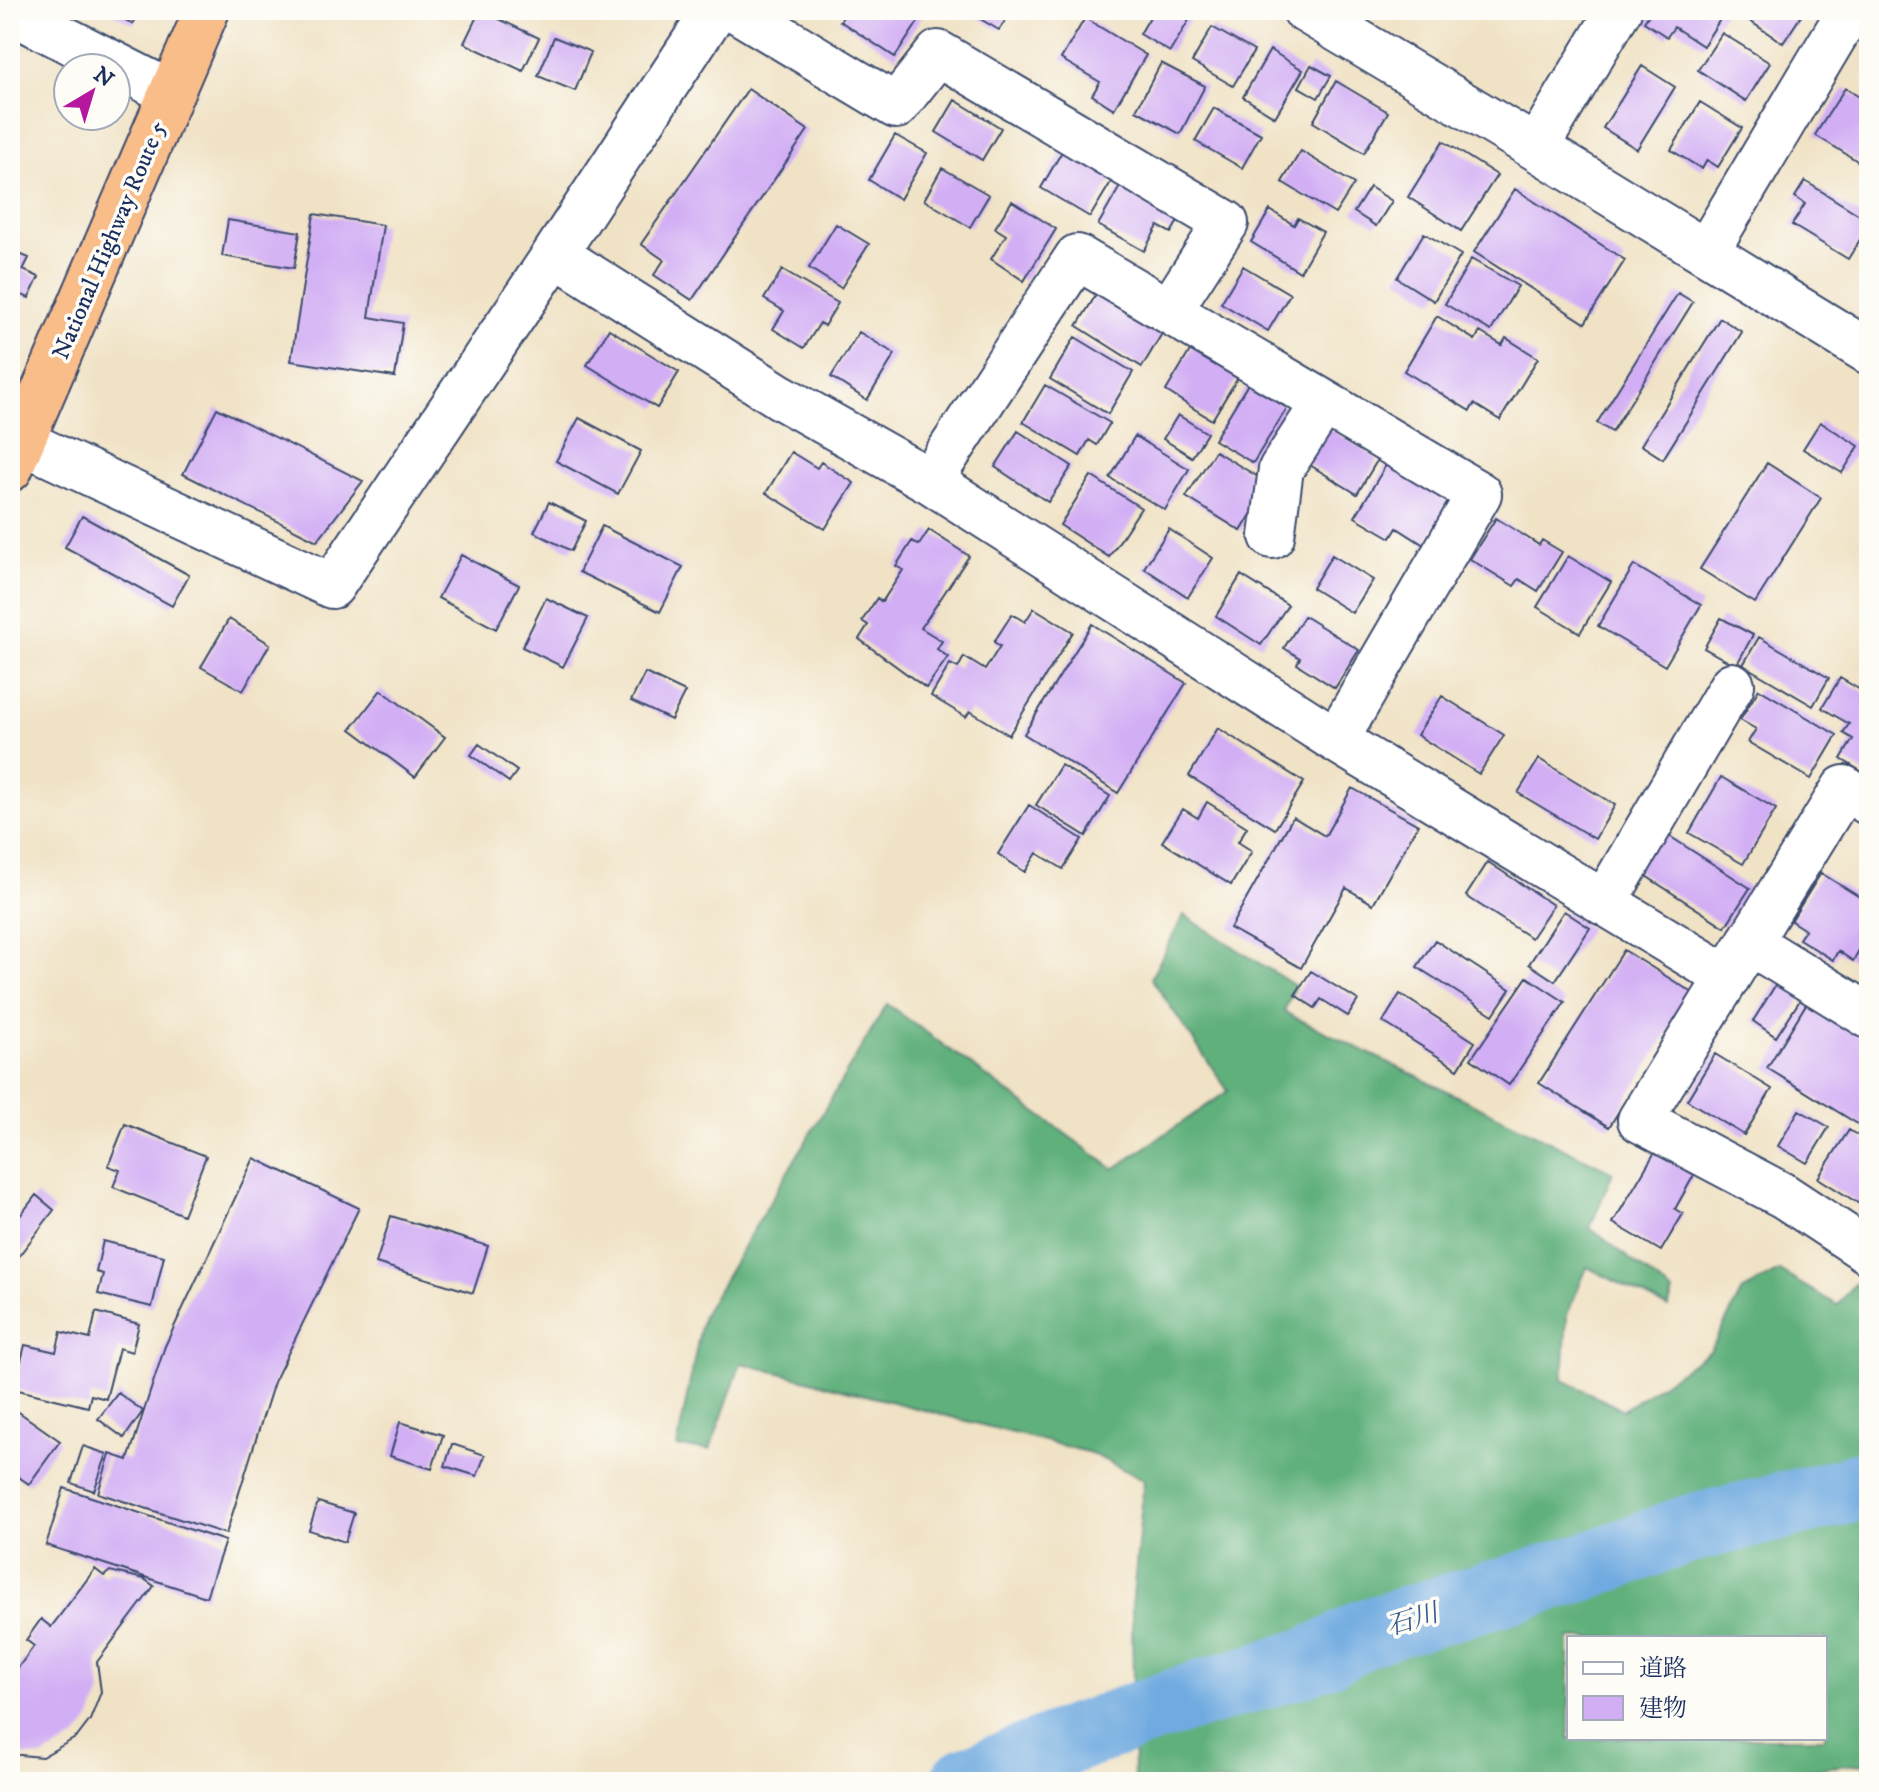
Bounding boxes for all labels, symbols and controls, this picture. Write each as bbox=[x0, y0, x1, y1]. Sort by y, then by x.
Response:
north arrow bbox=[52, 52, 132, 132]
text: N bbox=[88, 61, 119, 94]
street label: National Highway Route 5 bbox=[46, 117, 174, 364]
water label: 石川 bbox=[1383, 1596, 1445, 1644]
legend bbox=[1567, 1636, 1827, 1740]
text: 道路 bbox=[1639, 1654, 1687, 1684]
text: 建物 bbox=[1639, 1694, 1687, 1724]

